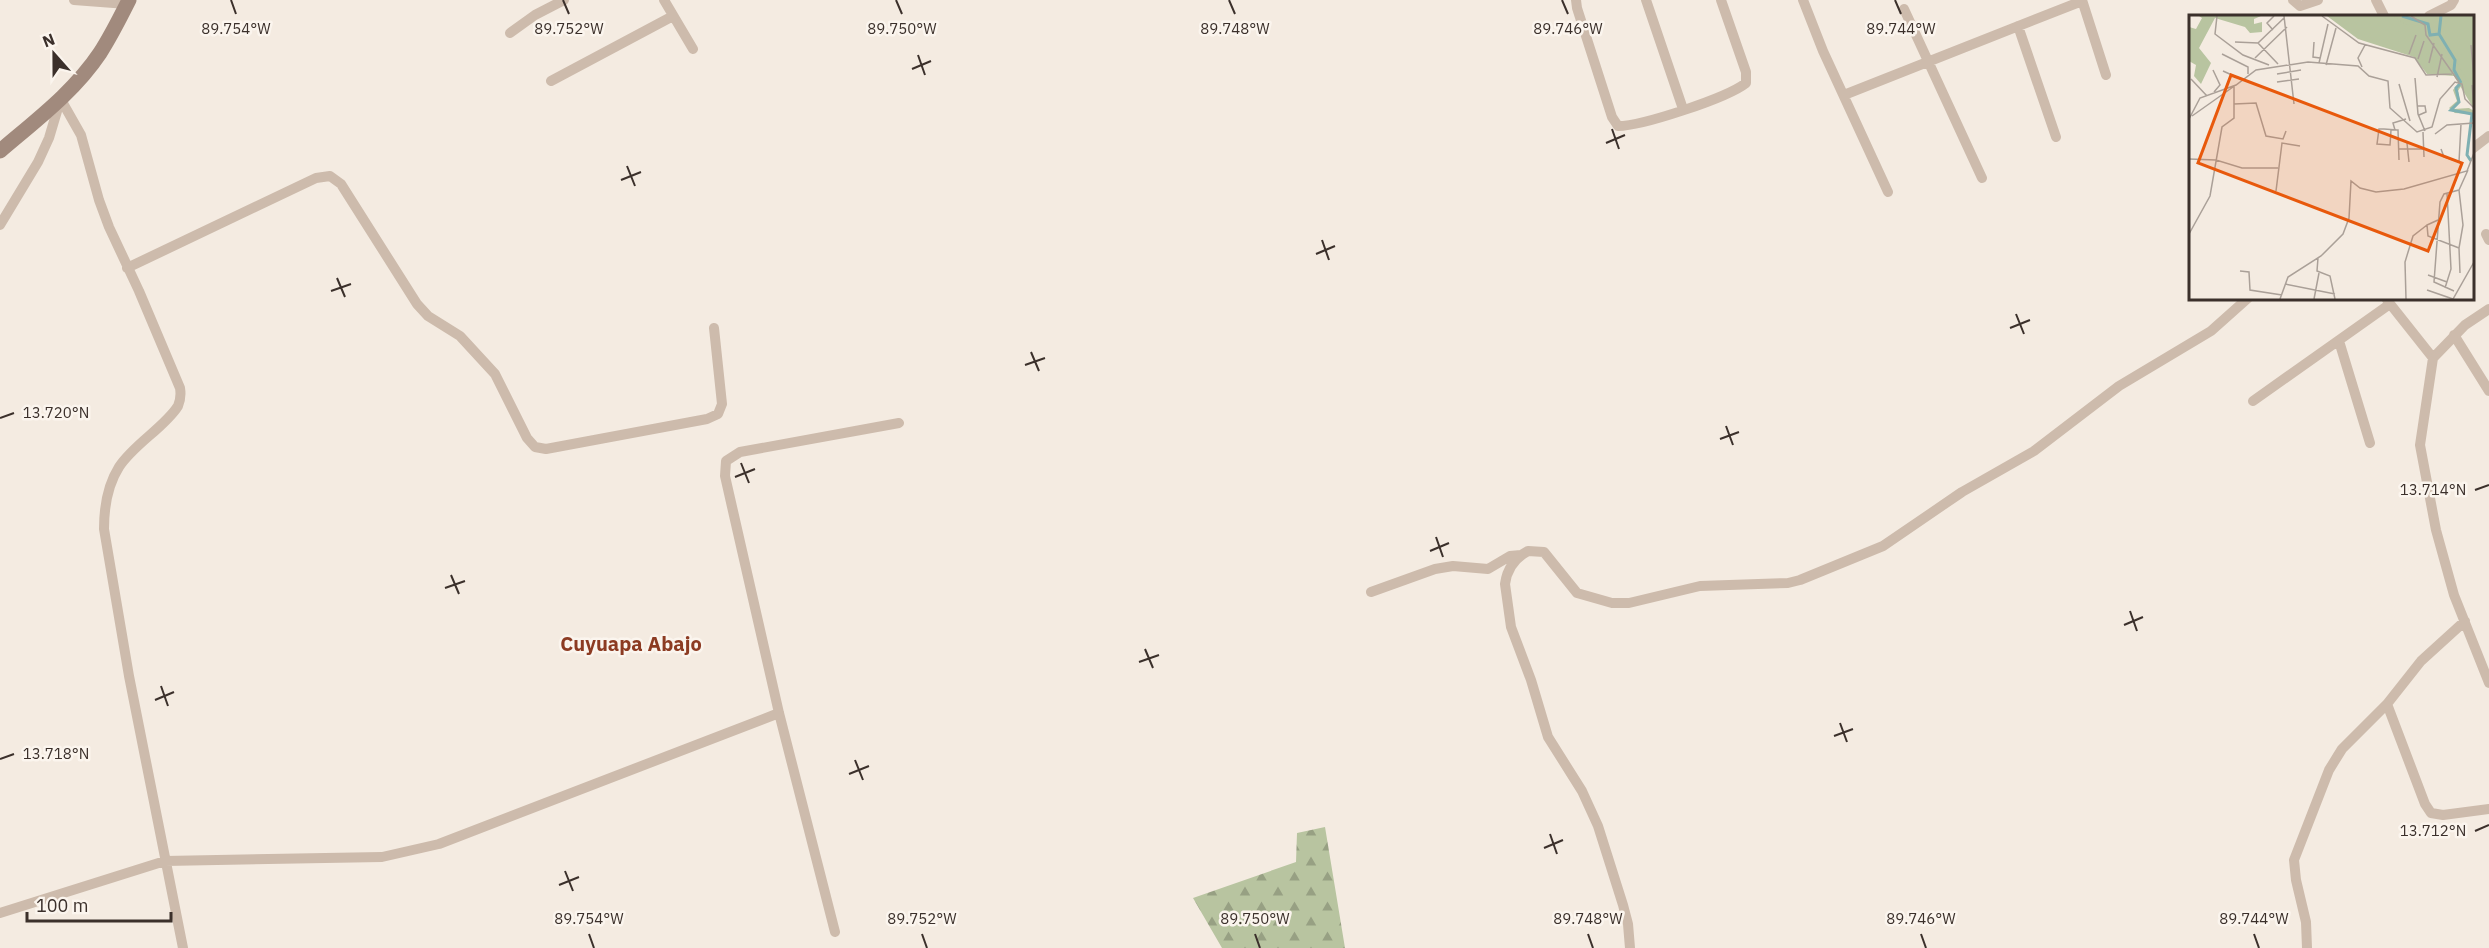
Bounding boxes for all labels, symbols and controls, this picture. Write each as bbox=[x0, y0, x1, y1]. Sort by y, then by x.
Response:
inset map bbox=[2189, 15, 2474, 300]
text: 89.754°W bbox=[201, 19, 271, 38]
text: 89.752°W bbox=[534, 19, 604, 38]
text: 89.750°W bbox=[867, 19, 937, 38]
text: 89.748°W bbox=[1200, 19, 1270, 38]
text: 89.746°W bbox=[1533, 19, 1603, 38]
text: 89.744°W bbox=[1866, 19, 1936, 38]
north arrow bbox=[24, 24, 84, 84]
text: N bbox=[40, 29, 58, 51]
text: 13.720°N bbox=[23, 403, 89, 422]
text: 13.714°N bbox=[2400, 480, 2466, 499]
district label: Cuyuapa Abajo bbox=[560, 630, 702, 657]
text: 13.718°N bbox=[23, 744, 89, 763]
text: 13.712°N bbox=[2400, 821, 2466, 840]
scale bar bbox=[27, 885, 171, 923]
text: 100 m bbox=[36, 894, 88, 917]
text: 89.754°W bbox=[554, 909, 624, 928]
text: 89.752°W bbox=[887, 909, 957, 928]
text: 89.750°W bbox=[1220, 909, 1290, 928]
text: 89.748°W bbox=[1553, 909, 1623, 928]
text: 89.746°W bbox=[1886, 909, 1956, 928]
text: 89.744°W bbox=[2219, 909, 2289, 928]

